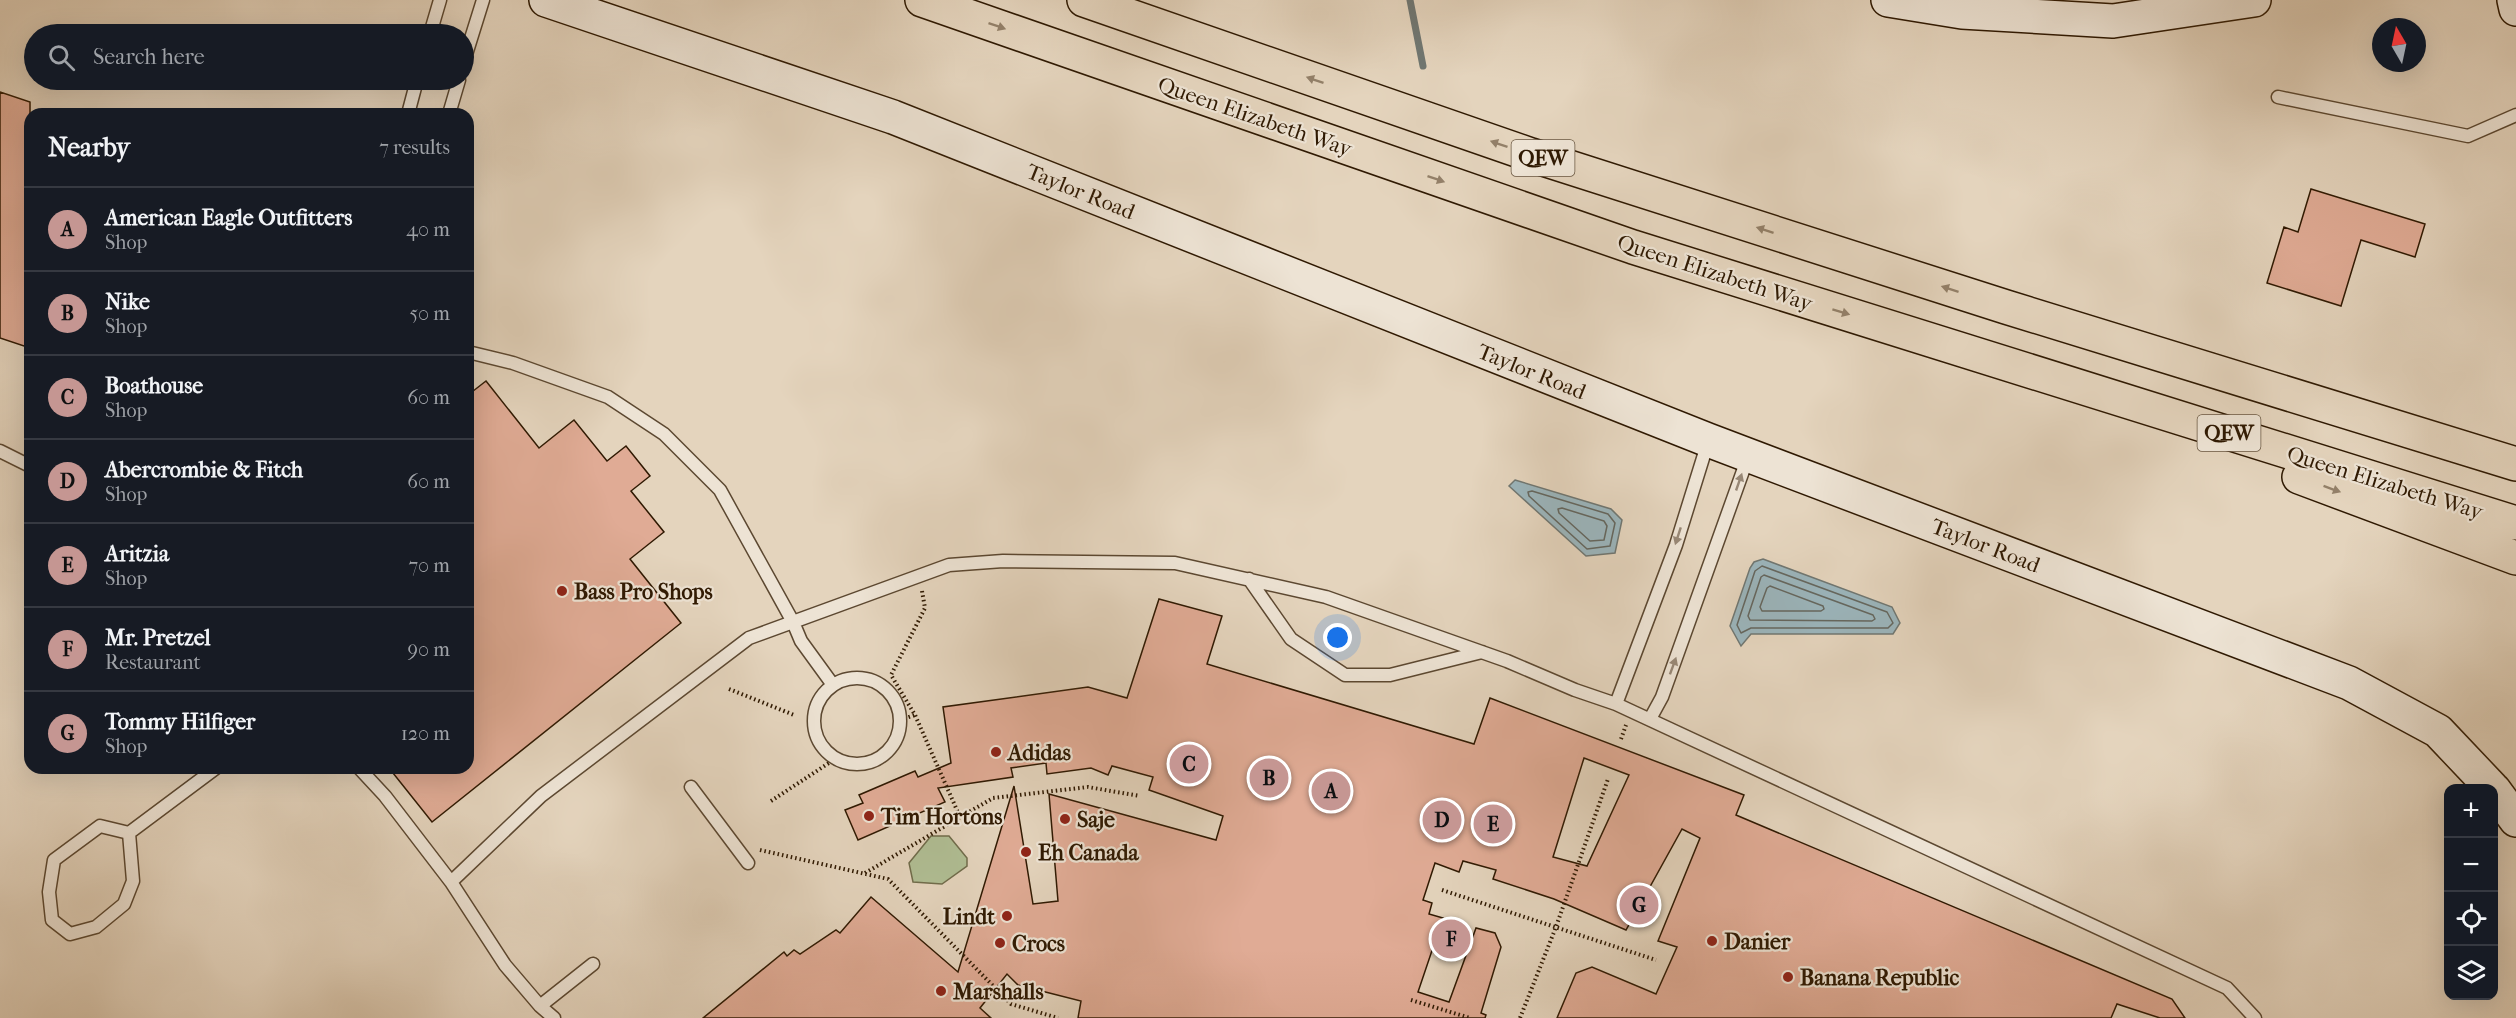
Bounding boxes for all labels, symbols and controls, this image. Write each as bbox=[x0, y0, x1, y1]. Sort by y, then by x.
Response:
north arrow bbox=[2372, 18, 2426, 72]
one-way arrow bbox=[988, 22, 1006, 32]
search box bbox=[24, 24, 474, 90]
icon: search bbox=[45, 41, 78, 74]
text: Search here bbox=[93, 44, 205, 70]
street label: Queen Elizabeth Way bbox=[1154, 72, 1356, 163]
one-way arrow bbox=[1306, 74, 1324, 84]
text: Nearby bbox=[48, 132, 130, 163]
text: 7 results bbox=[379, 136, 450, 159]
one-way arrow bbox=[1490, 138, 1508, 148]
road number: QEW bbox=[1512, 140, 1574, 176]
street label: Taylor Road bbox=[1023, 158, 1139, 226]
one-way arrow bbox=[1427, 174, 1445, 184]
text: American Eagle Outfitters bbox=[105, 205, 352, 231]
text: A bbox=[61, 218, 74, 241]
text: 40 m bbox=[406, 218, 450, 241]
one-way arrow bbox=[1756, 224, 1774, 234]
street label: Queen Elizabeth Way bbox=[1614, 229, 1817, 317]
text: Shop bbox=[105, 231, 147, 254]
one-way arrow bbox=[1941, 284, 1959, 294]
text: Nike bbox=[105, 289, 150, 315]
text: B bbox=[61, 302, 74, 325]
text: 50 m bbox=[409, 302, 450, 325]
one-way arrow bbox=[1832, 308, 1850, 317]
text: Shop bbox=[105, 315, 147, 338]
street label: Taylor Road bbox=[1474, 338, 1590, 406]
text: Boathouse bbox=[105, 373, 203, 399]
text: C bbox=[61, 386, 74, 409]
text: 60 m bbox=[407, 386, 450, 409]
text: Shop bbox=[105, 399, 147, 422]
road number: QEW bbox=[2198, 415, 2260, 451]
street label: Queen Elizabeth Way bbox=[2284, 441, 2487, 526]
text: Abercrombie & Fitch bbox=[105, 457, 303, 483]
text: D bbox=[60, 470, 75, 493]
text: 60 m bbox=[407, 470, 450, 493]
one-way arrow bbox=[1735, 473, 1745, 491]
text: Shop bbox=[105, 483, 147, 506]
one-way arrow bbox=[2323, 485, 2341, 494]
street label: Taylor Road bbox=[1928, 513, 2045, 579]
one-way arrow bbox=[1673, 527, 1682, 545]
text: Aritzia bbox=[105, 541, 169, 567]
text: E bbox=[61, 554, 74, 577]
text: 70 m bbox=[408, 554, 450, 577]
text: Shop bbox=[105, 567, 147, 590]
place label: Bass Pro Shops bbox=[574, 579, 713, 605]
marker: Bass Pro Shops bbox=[555, 584, 569, 598]
your location bbox=[1323, 623, 1352, 652]
text: Mr. Pretzel bbox=[105, 625, 211, 651]
text: F bbox=[62, 638, 73, 661]
text: 90 m bbox=[408, 638, 450, 661]
text: Restaurant bbox=[105, 651, 201, 674]
one-way arrow bbox=[1669, 657, 1678, 675]
text: Tommy Hilfiger bbox=[105, 709, 255, 735]
text: G bbox=[60, 722, 75, 745]
text: 120 m bbox=[401, 722, 450, 745]
text: Shop bbox=[105, 735, 147, 758]
place label: Adidas bbox=[1006, 740, 1071, 766]
pin: C bbox=[1170, 742, 1208, 786]
marker: Adidas bbox=[989, 745, 1003, 759]
pin: B bbox=[1250, 756, 1288, 800]
pin: A bbox=[1312, 768, 1350, 814]
map controls bbox=[2444, 784, 2498, 1000]
button: + bbox=[2444, 784, 2498, 838]
pin: D bbox=[1422, 798, 1462, 842]
pin: E bbox=[1474, 802, 1512, 846]
place label: Tim Hortons bbox=[880, 804, 1002, 830]
place label: Saje bbox=[1077, 807, 1115, 833]
marker: Tim Hortons bbox=[862, 809, 876, 823]
marker: Saje bbox=[1058, 812, 1072, 826]
button: − bbox=[2444, 838, 2498, 892]
place label: Eh Canada bbox=[1038, 840, 1139, 866]
marker: Eh Canada bbox=[1019, 845, 1033, 859]
pin: G bbox=[1620, 882, 1658, 928]
button: locate bbox=[2444, 892, 2498, 946]
place label: Lindt bbox=[943, 904, 996, 930]
marker: Lindt bbox=[1000, 909, 1014, 923]
pin: F bbox=[1432, 916, 1470, 962]
place label: Danier bbox=[1724, 929, 1791, 955]
place label: Crocs bbox=[1012, 931, 1065, 957]
marker: Danier bbox=[1705, 934, 1719, 948]
marker: Crocs bbox=[993, 936, 1007, 950]
button: layers bbox=[2444, 946, 2498, 1000]
place label: Banana Republic bbox=[1800, 965, 1960, 991]
marker: Banana Republic bbox=[1781, 970, 1795, 984]
place label: Marshalls bbox=[952, 979, 1044, 1005]
marker: Marshalls bbox=[934, 984, 948, 998]

